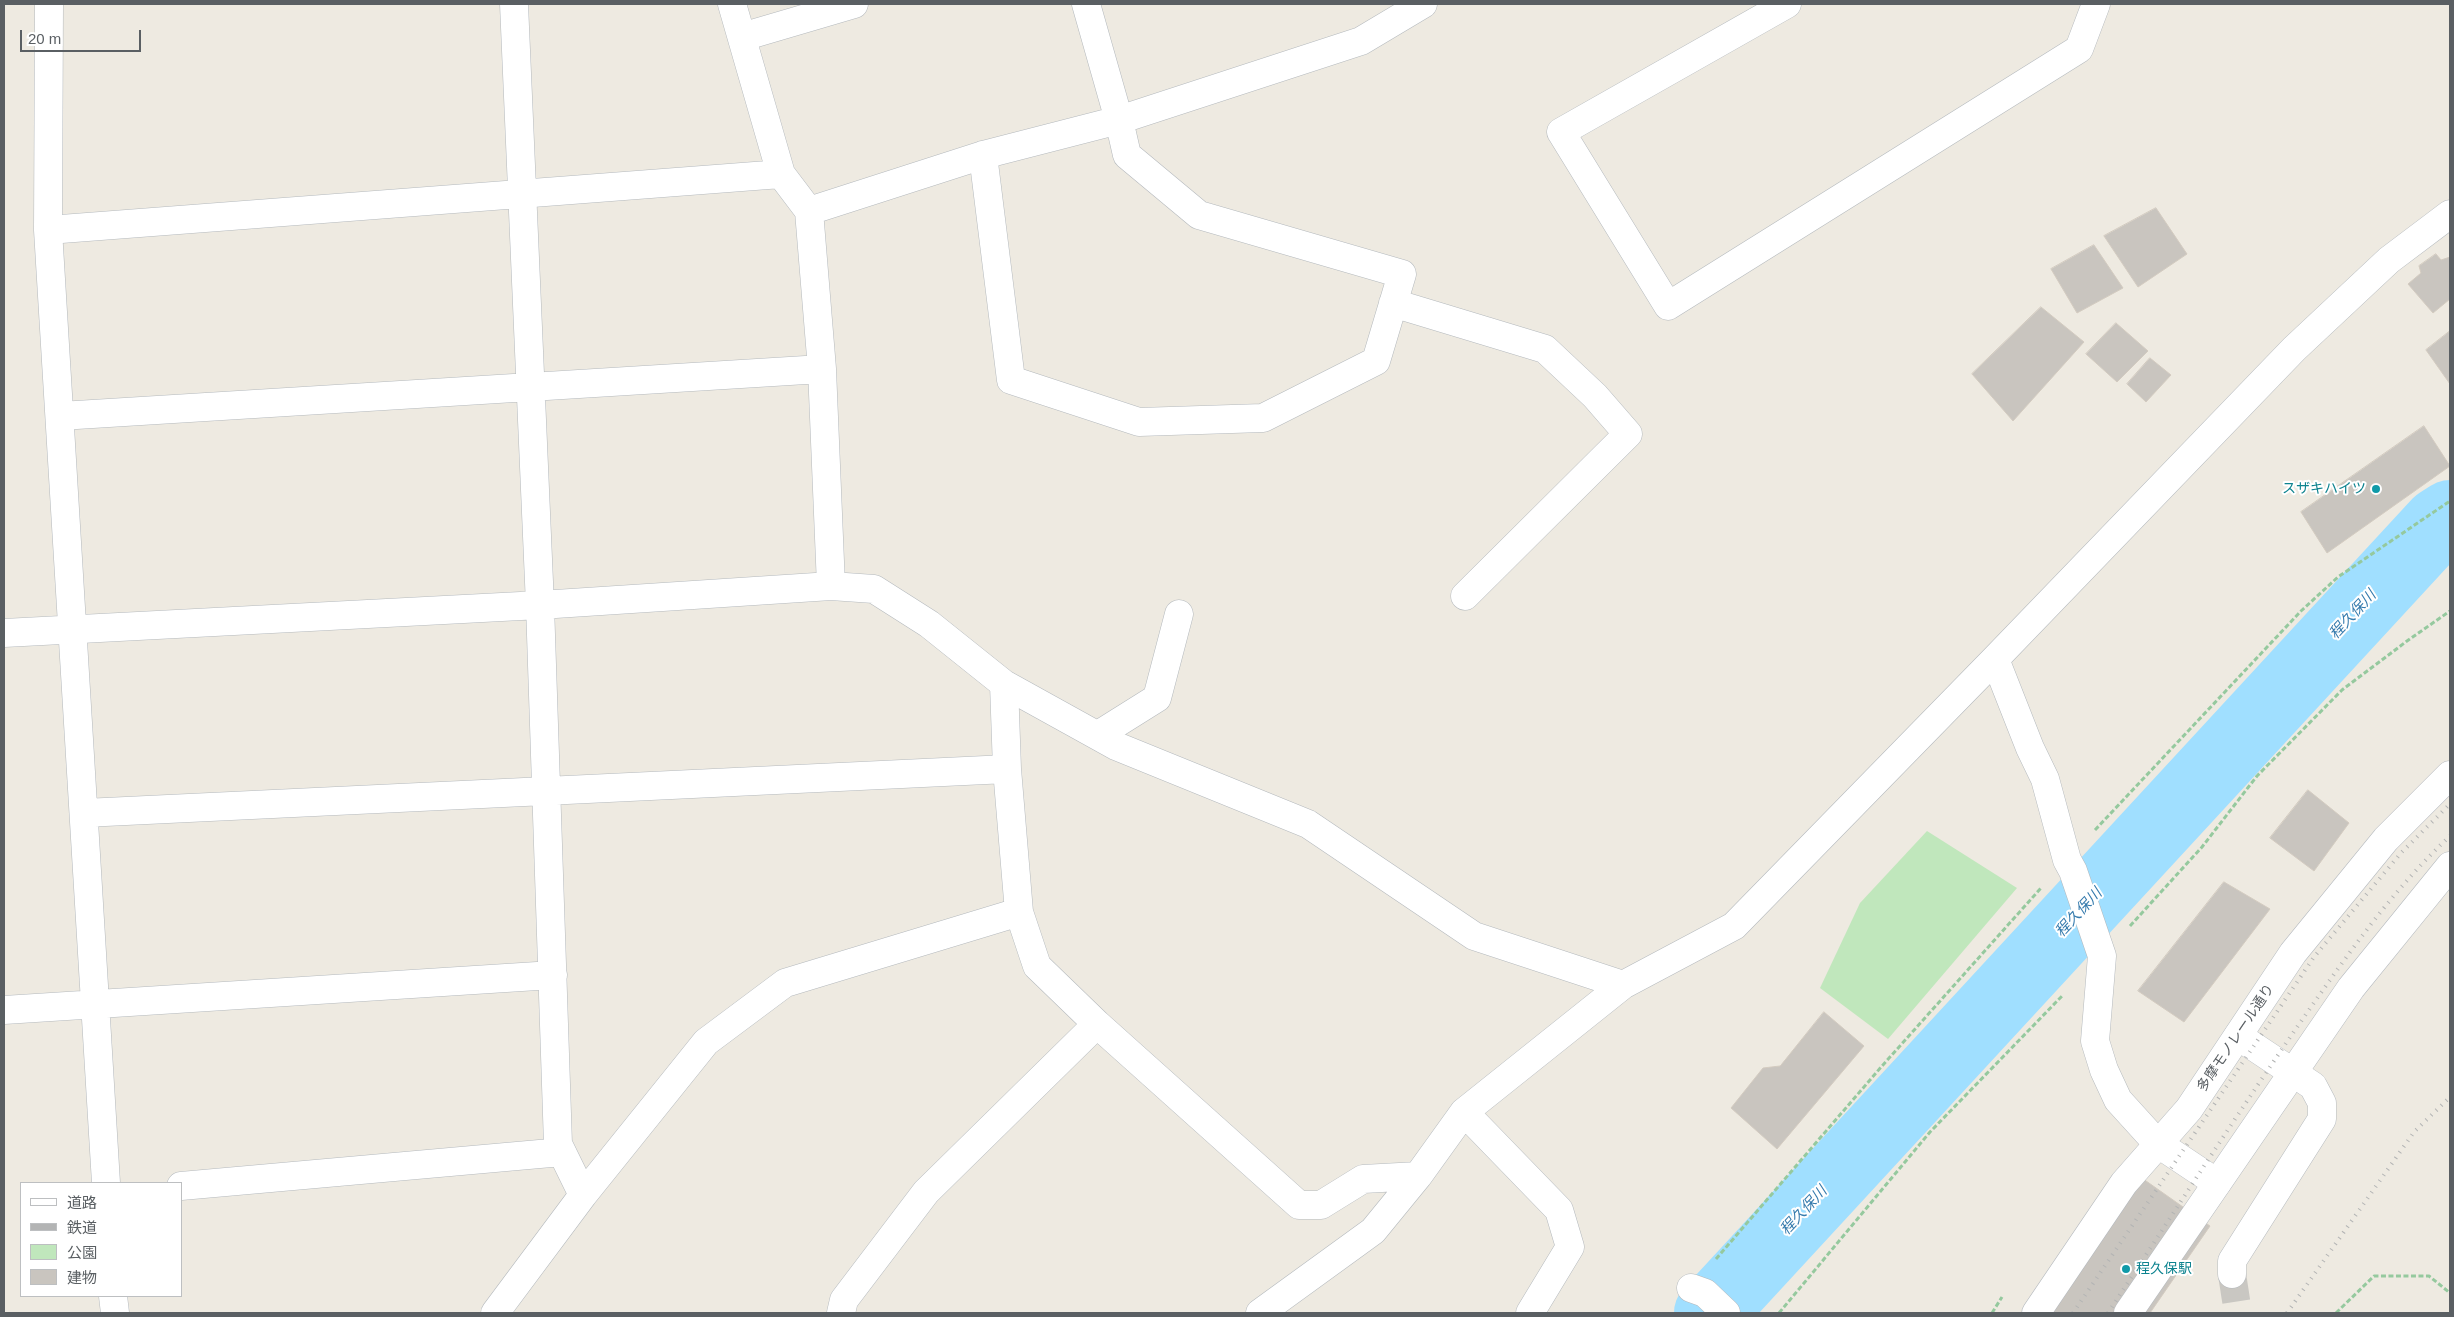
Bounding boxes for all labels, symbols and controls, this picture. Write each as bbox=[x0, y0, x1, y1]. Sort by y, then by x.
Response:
scale bar bbox=[22, 20, 144, 52]
text: 20 m bbox=[28, 30, 61, 47]
place label: スザキハイツ bbox=[2282, 481, 2366, 497]
marker: スザキハイツ bbox=[2370, 483, 2382, 495]
water label: 程久保川 bbox=[2326, 587, 2380, 643]
water label: 程久保川 bbox=[2052, 885, 2106, 941]
street label: 多摩モノレール通り bbox=[2194, 981, 2278, 1095]
legend bbox=[20, 1182, 182, 1297]
water label: 程久保川 bbox=[1777, 1183, 1831, 1239]
text: 道路 bbox=[67, 1194, 97, 1211]
text: 鉄道 bbox=[67, 1219, 97, 1236]
text: 公園 bbox=[67, 1244, 97, 1261]
place label: 程久保駅 bbox=[2136, 1261, 2192, 1277]
marker: 程久保駅 bbox=[2120, 1263, 2132, 1275]
text: 建物 bbox=[67, 1269, 97, 1286]

